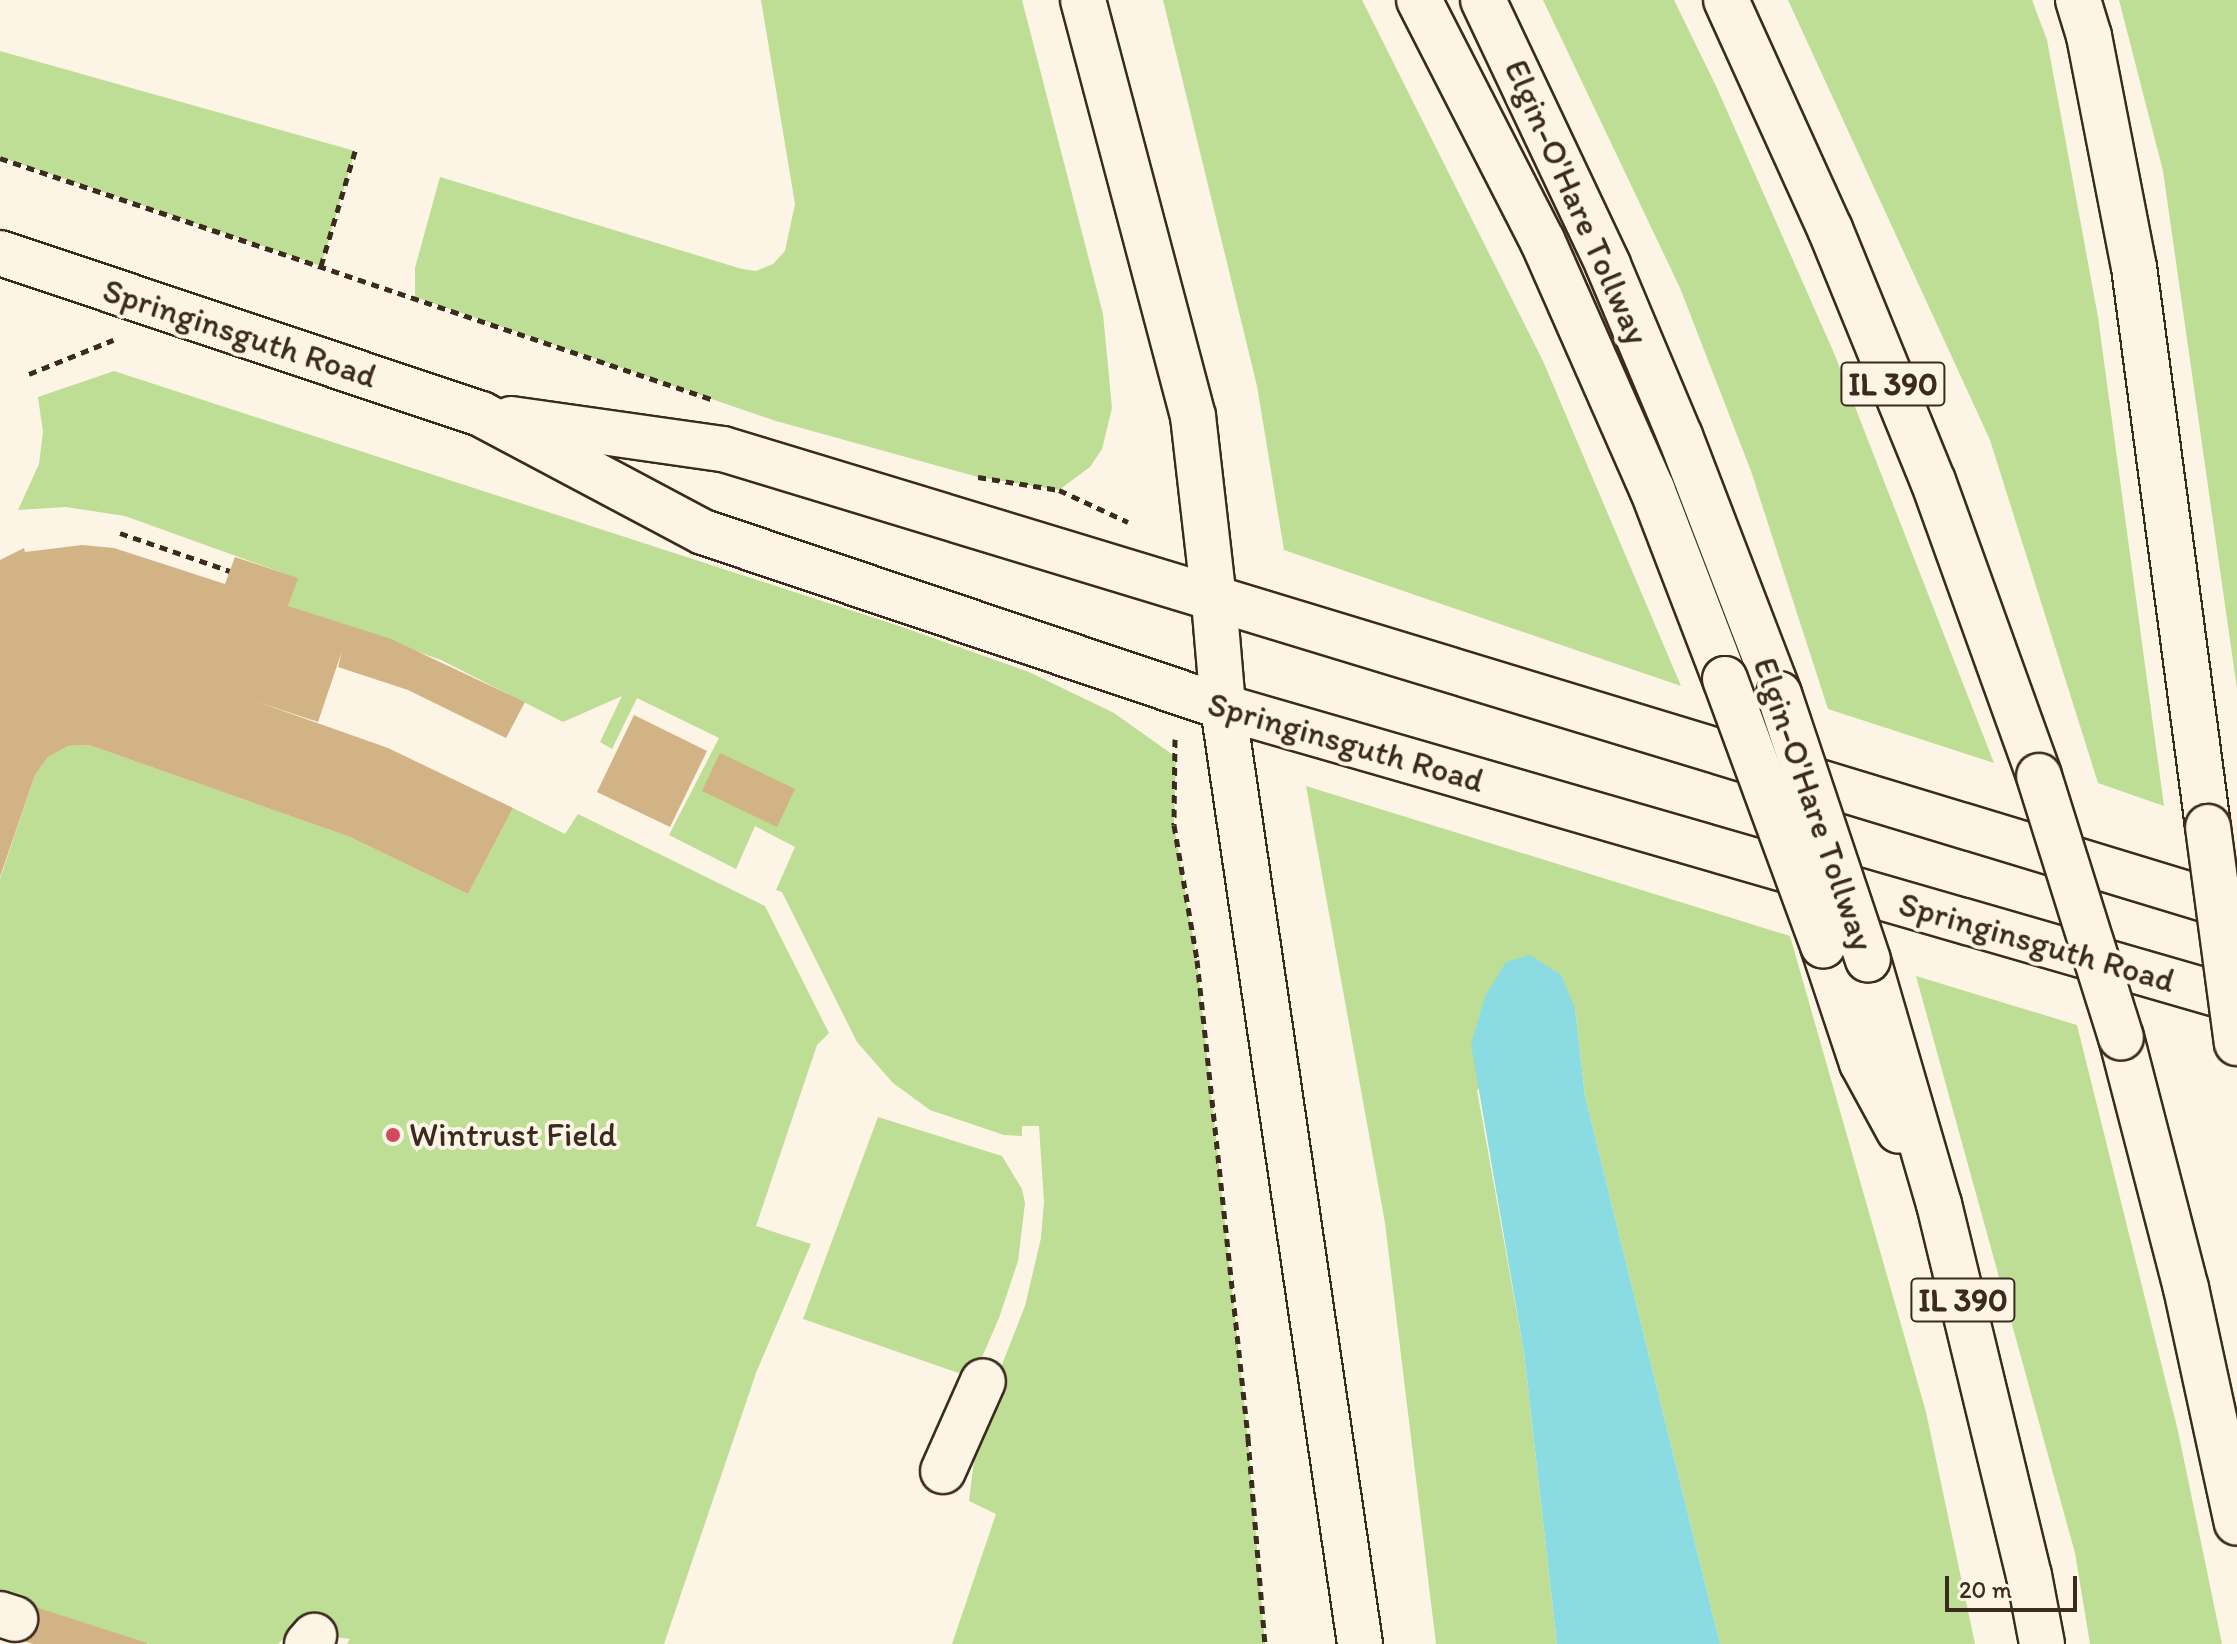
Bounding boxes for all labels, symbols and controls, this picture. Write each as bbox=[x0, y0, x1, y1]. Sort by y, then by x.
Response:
street label: Elgin-O'Hare Tollway bbox=[1497, 55, 1657, 349]
street label: Springinsguth Road bbox=[98, 269, 382, 397]
road number: IL 390 bbox=[1839, 356, 1947, 412]
street label: Elgin-O'Hare Tollway bbox=[1745, 654, 1883, 954]
street label: Springinsguth Road bbox=[1203, 683, 1489, 801]
street label: Springinsguth Road bbox=[1894, 883, 2180, 1001]
place label: Wintrust Field bbox=[409, 1115, 616, 1155]
marker: Wintrust Field bbox=[384, 1126, 402, 1144]
road number: IL 390 bbox=[1909, 1272, 2017, 1328]
scale bar bbox=[1949, 1560, 2081, 1610]
text: 20 m bbox=[1959, 1575, 2012, 1604]

